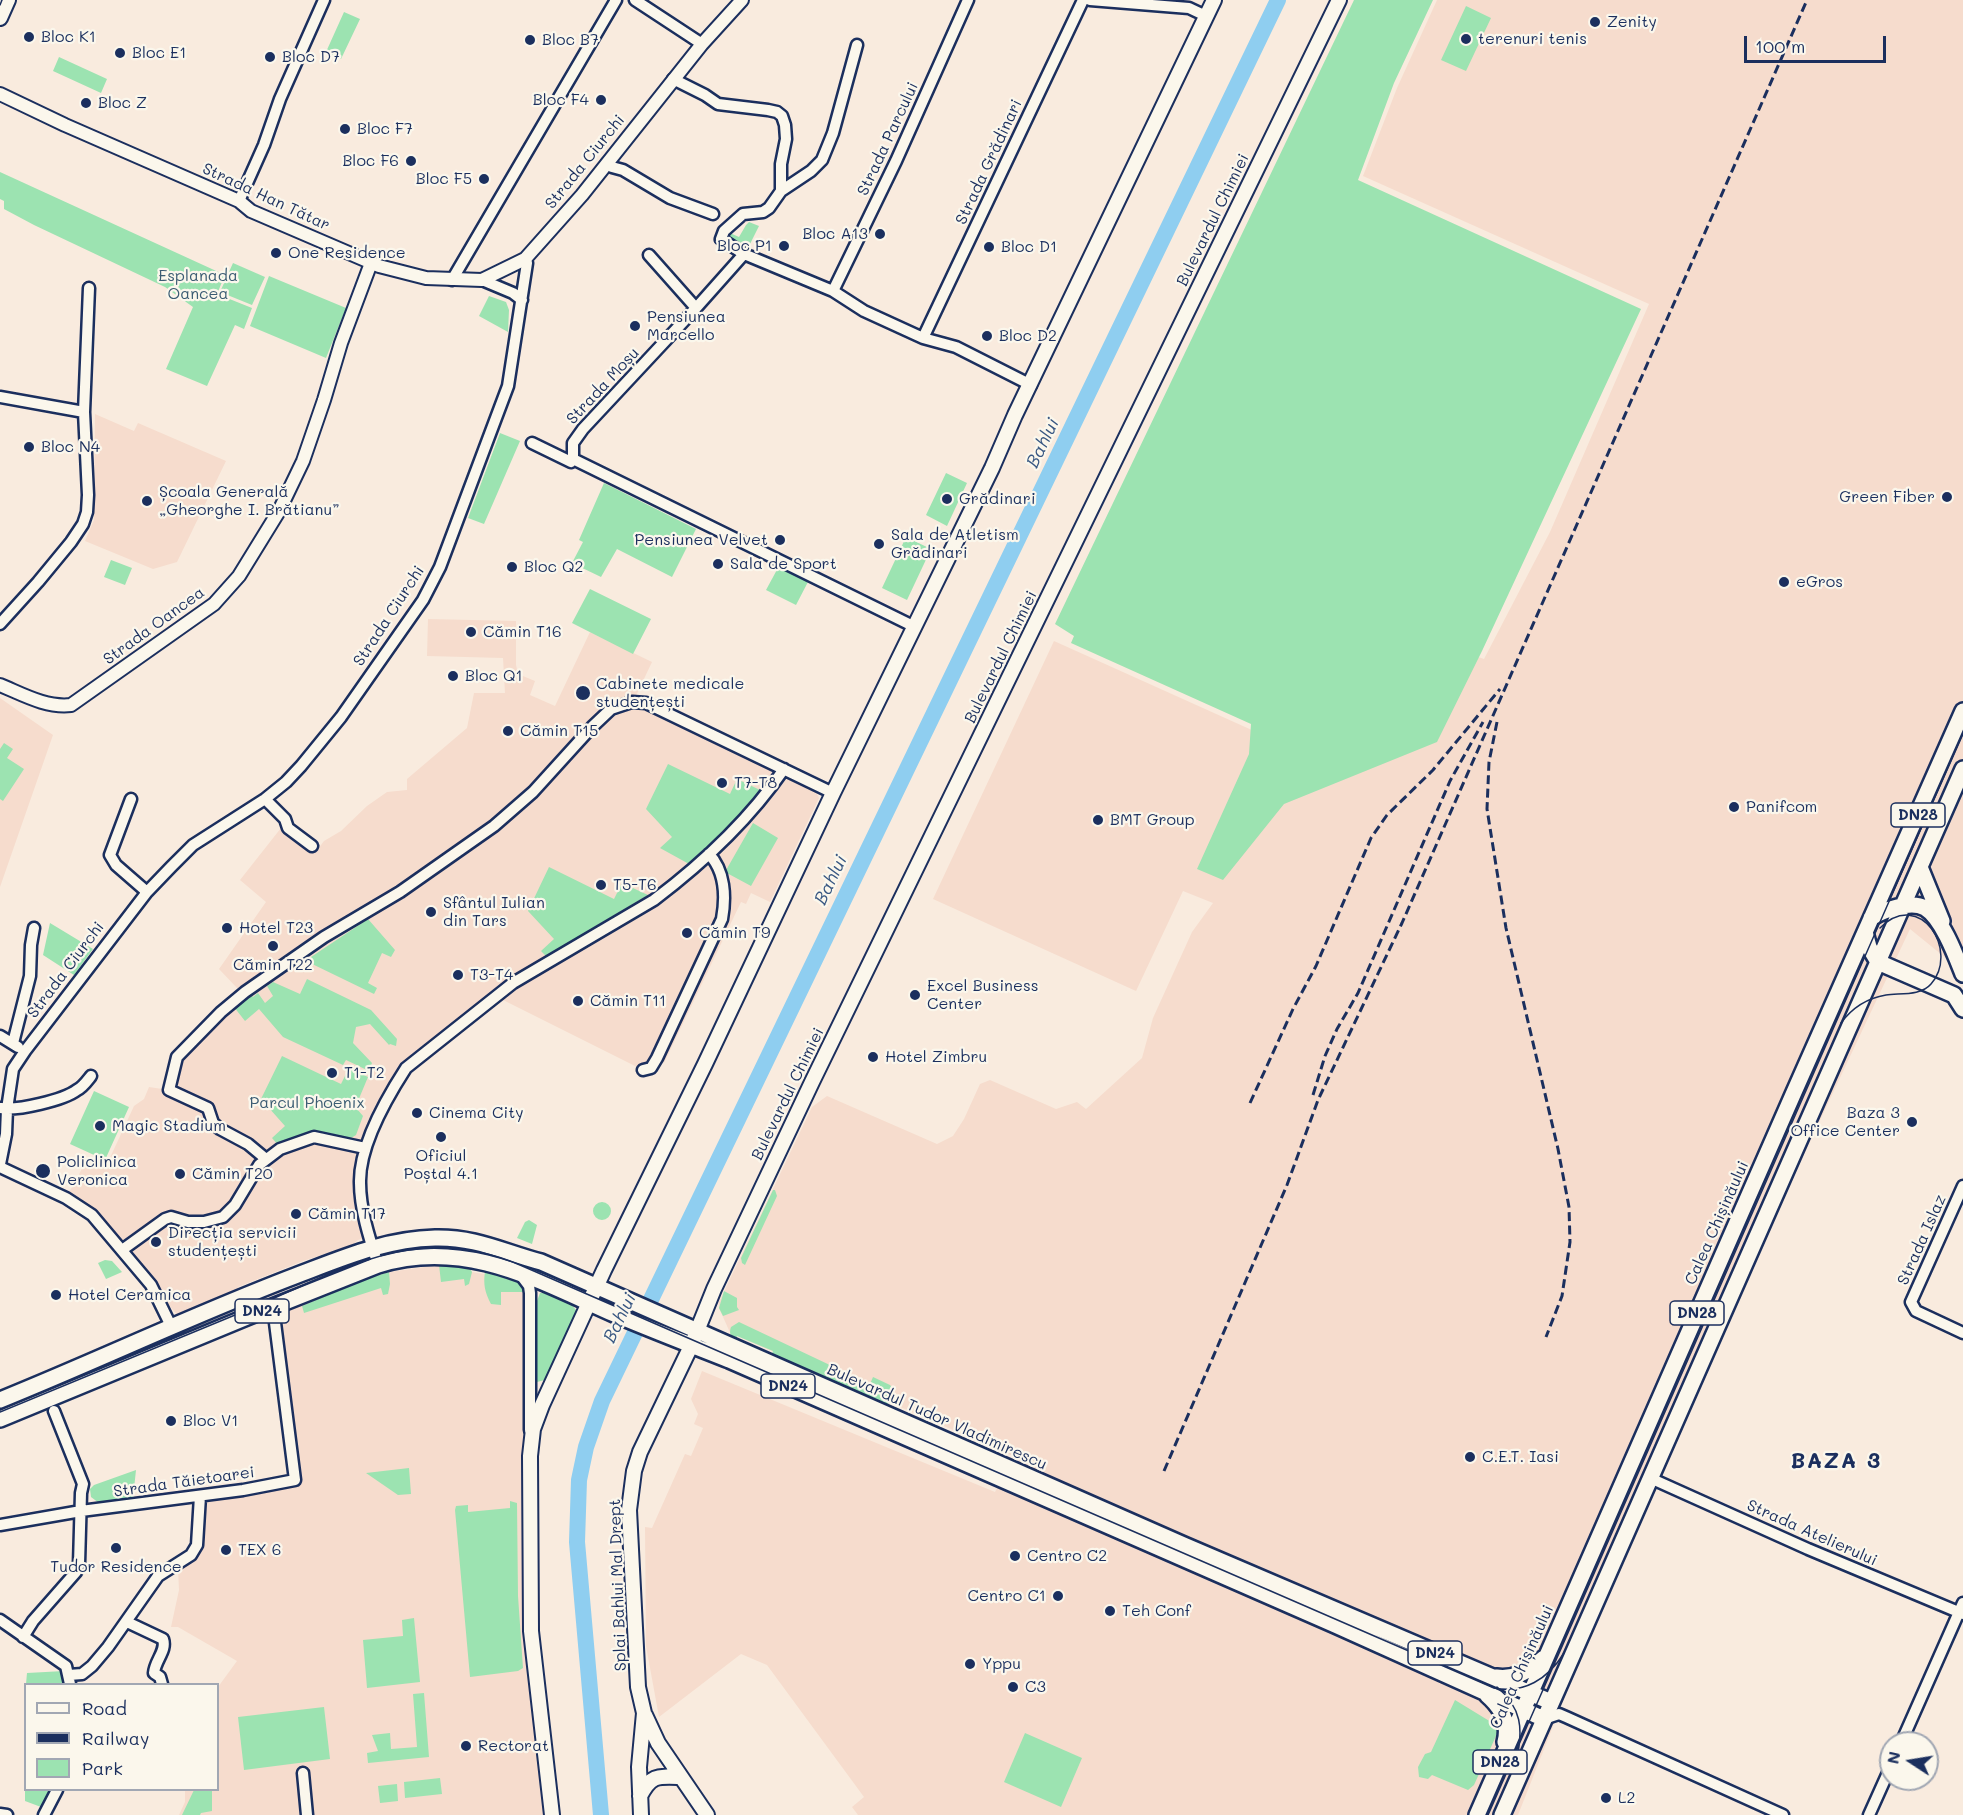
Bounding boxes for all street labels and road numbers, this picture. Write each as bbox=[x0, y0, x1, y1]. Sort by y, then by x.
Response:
street label: Strada Parcului bbox=[853, 79, 923, 199]
street label: Strada Grădinari bbox=[952, 96, 1026, 228]
street label: Strada Ciurchi bbox=[541, 111, 629, 213]
street label: Bulevardul Chimiei bbox=[1173, 151, 1253, 289]
street label: Strada Han Tătar bbox=[199, 159, 333, 235]
street label: Strada Moșu bbox=[563, 344, 643, 428]
street label: Strada Ciurchi bbox=[349, 562, 429, 670]
street label: Strada Oancea bbox=[100, 583, 208, 669]
street label: Bulevardul Chimiei bbox=[961, 588, 1041, 726]
road number: DN28 bbox=[1891, 803, 1945, 827]
street label: Strada Ciurchi bbox=[24, 918, 108, 1022]
street label: Bulevardul Chimiei bbox=[748, 1025, 828, 1163]
street label: Calea Chișinăului bbox=[1681, 1158, 1753, 1288]
street label: Strada Islaz bbox=[1894, 1192, 1950, 1288]
road number: DN24 bbox=[235, 1299, 289, 1323]
road number: DN28 bbox=[1670, 1301, 1724, 1325]
street label: Bulevardul Tudor Vladimirescu bbox=[824, 1360, 1050, 1474]
road number: DN24 bbox=[761, 1374, 815, 1398]
street label: Strada Tăietoarei bbox=[112, 1463, 256, 1501]
street label: Strada Atelierului bbox=[1744, 1496, 1880, 1570]
street label: Splai Bahlui Mal Drept bbox=[605, 1499, 631, 1671]
street label: Calea Chișinăului bbox=[1486, 1602, 1558, 1732]
road number: DN24 bbox=[1408, 1641, 1462, 1665]
road number: DN28 bbox=[1473, 1750, 1527, 1774]

